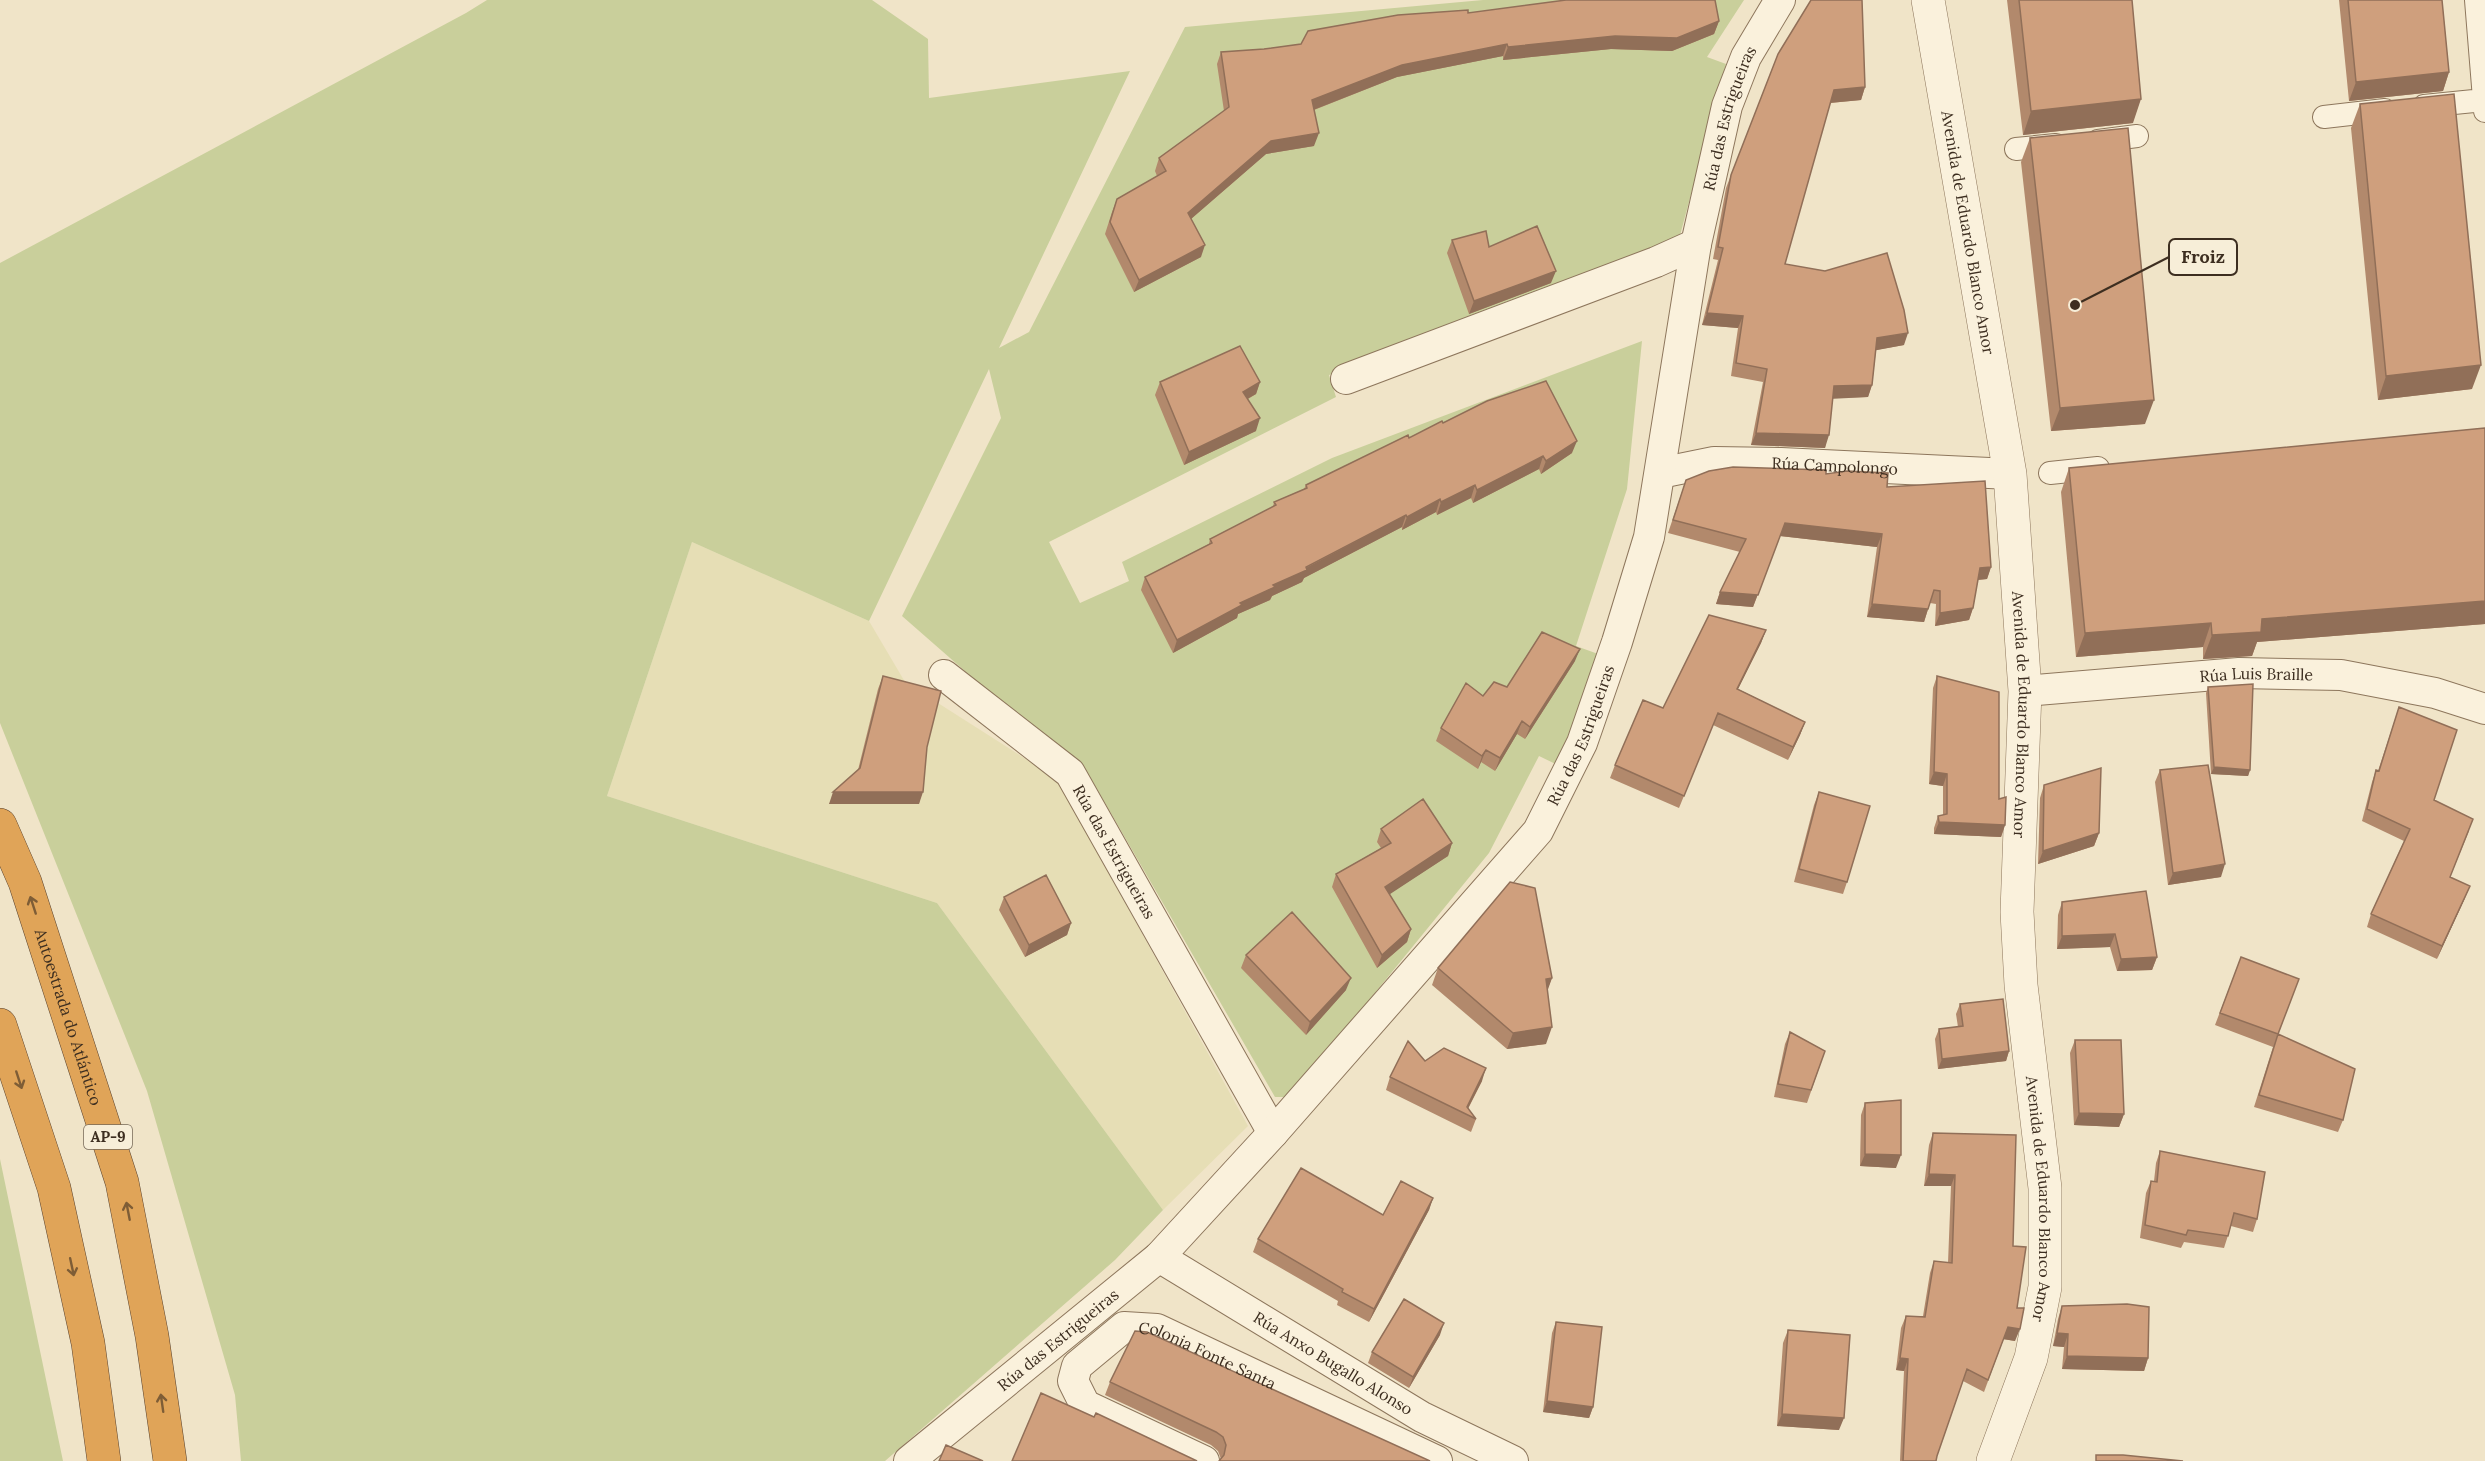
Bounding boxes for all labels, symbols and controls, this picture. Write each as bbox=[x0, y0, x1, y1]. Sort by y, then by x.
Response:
street label: Rúa das Estrigueiras bbox=[1698, 42, 1761, 193]
street label: Avenida de Eduardo Blanco Amor bbox=[1937, 108, 1999, 356]
callout: Froiz bbox=[2169, 239, 2237, 275]
text: Froiz bbox=[2181, 245, 2225, 268]
street label: Rúa Campolongo bbox=[1772, 453, 1898, 479]
street label: Avenida de Eduardo Blanco Amor bbox=[2008, 589, 2035, 838]
street label: Rúa das Estrigueiras bbox=[1542, 662, 1618, 809]
street label: Rúa Luis Braille bbox=[2199, 663, 2314, 686]
street label: Rúa das Estrigueiras bbox=[1069, 781, 1160, 922]
one-way arrow bbox=[26, 896, 37, 915]
street label: Autoestrada do Atlántico bbox=[30, 925, 107, 1108]
one-way arrow bbox=[14, 1070, 25, 1089]
street label: Avenida de Eduardo Blanco Amor bbox=[2022, 1074, 2055, 1324]
road number: AP-9 bbox=[84, 1125, 132, 1149]
one-way arrow bbox=[122, 1202, 133, 1221]
one-way arrow bbox=[66, 1258, 78, 1277]
street label: Rúa das Estrigueiras bbox=[993, 1284, 1122, 1395]
street label: Rúa Anxo Bugallo Alonso bbox=[1250, 1307, 1417, 1419]
street label: Colonia Fonte Santa bbox=[1138, 1318, 1279, 1394]
one-way arrow bbox=[157, 1394, 168, 1413]

